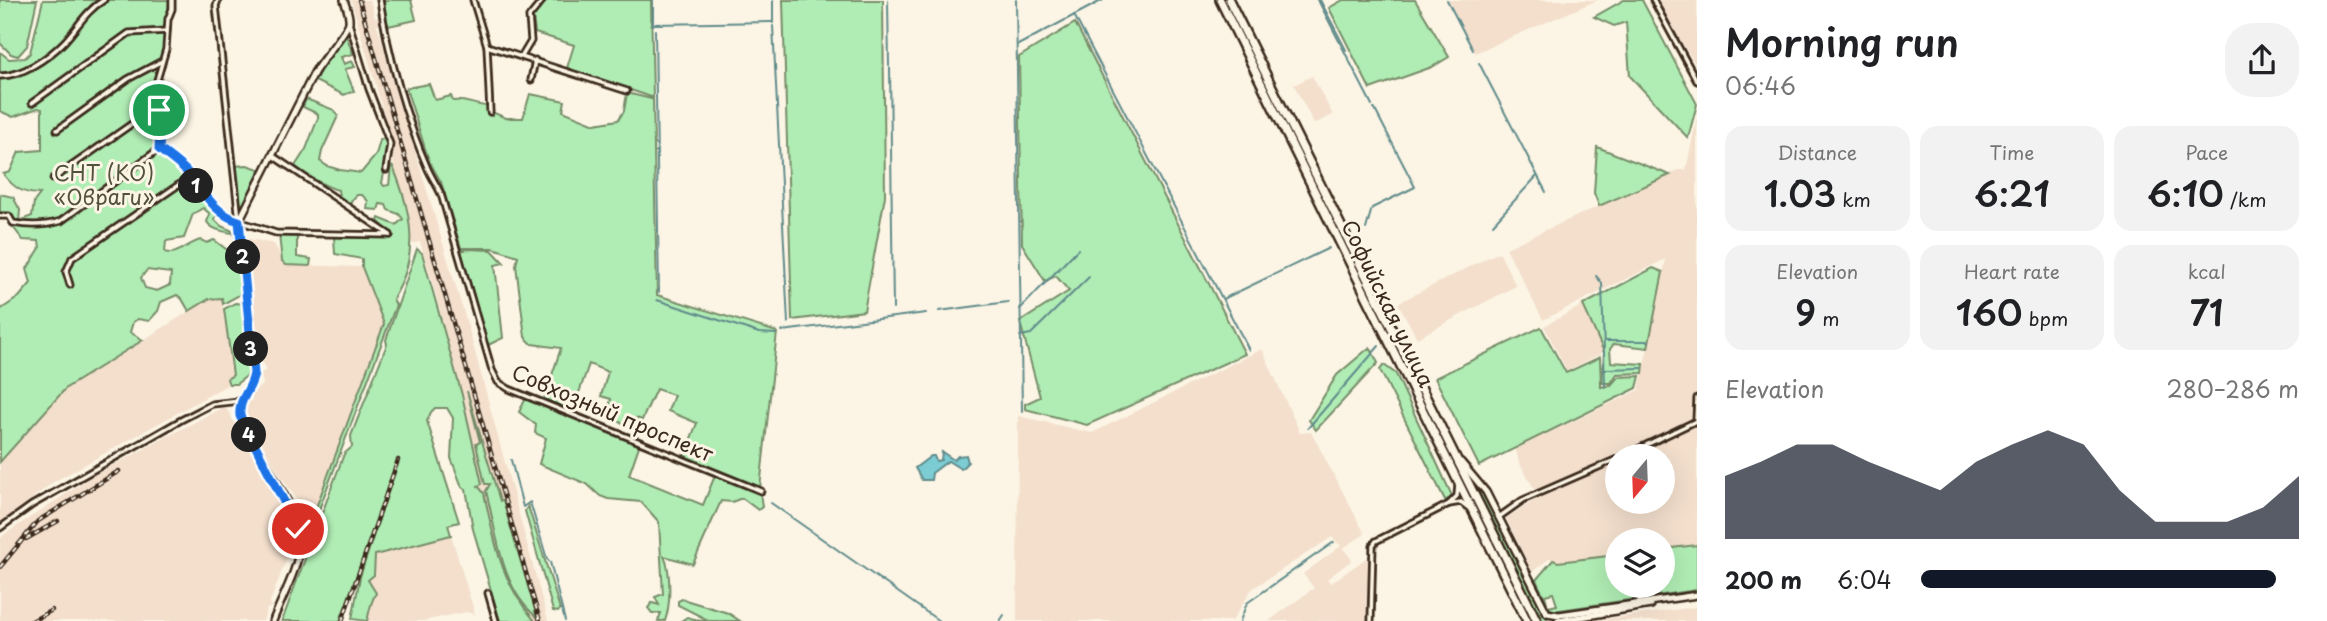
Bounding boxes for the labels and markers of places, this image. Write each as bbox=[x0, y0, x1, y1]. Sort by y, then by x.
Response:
pin bbox=[129, 80, 189, 140]
pin: 1 bbox=[178, 168, 214, 204]
pin: 2 bbox=[226, 240, 260, 274]
pin: 3 bbox=[233, 332, 268, 366]
pin: 4 bbox=[232, 418, 266, 452]
pin bbox=[268, 499, 328, 559]

